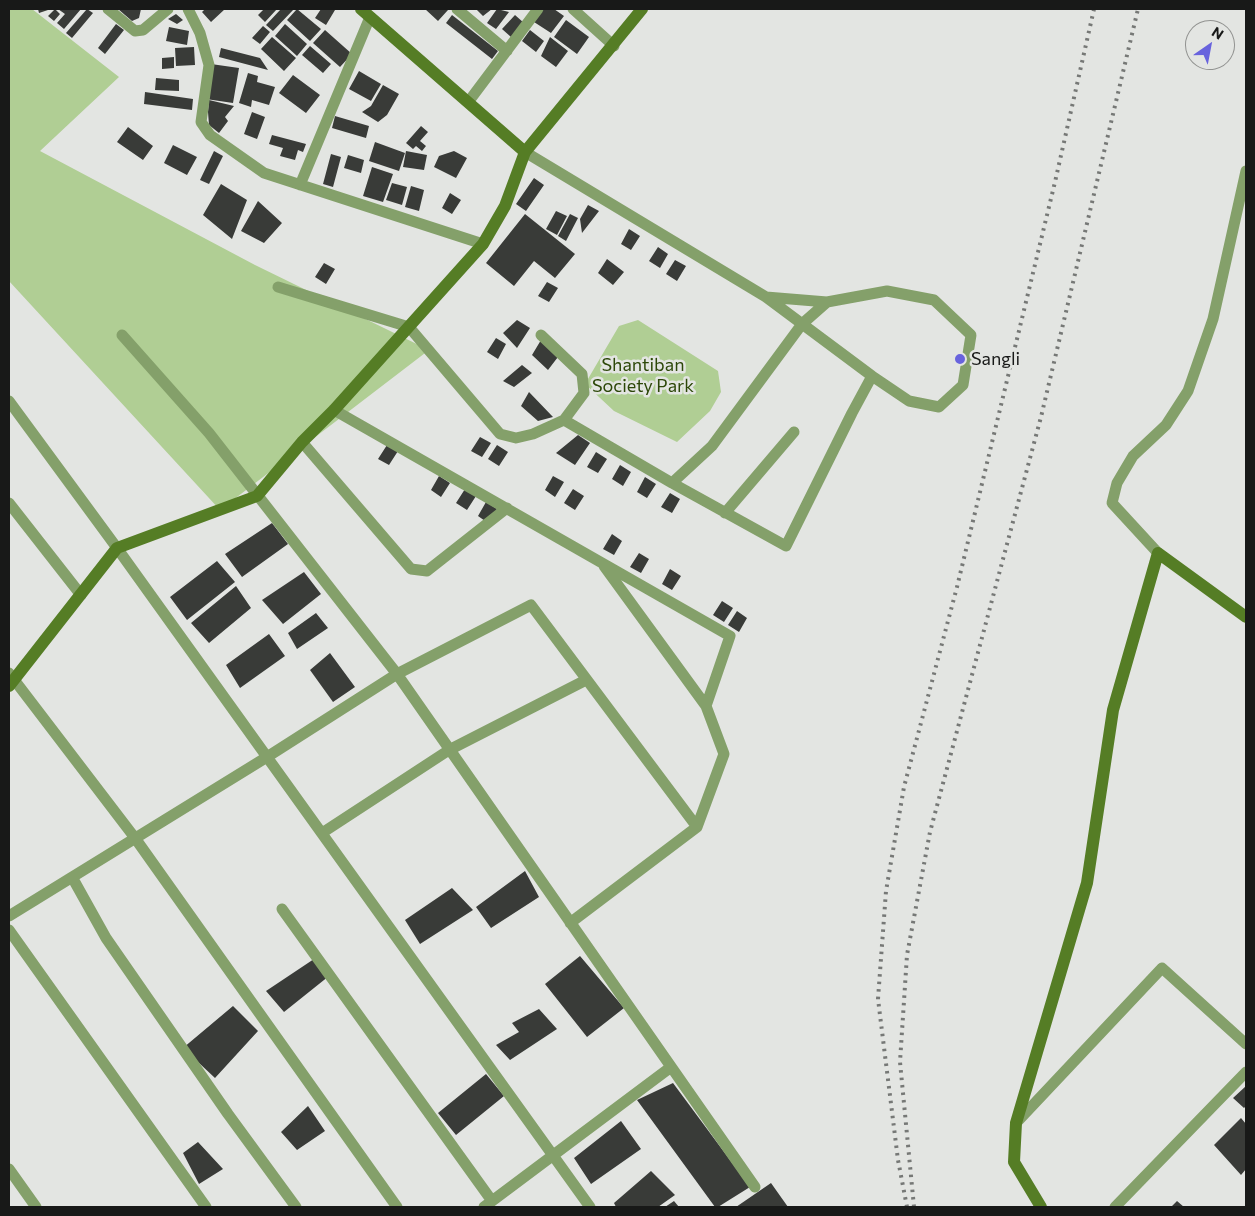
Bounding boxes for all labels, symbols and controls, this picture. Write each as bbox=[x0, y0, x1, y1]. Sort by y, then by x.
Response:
north arrow bbox=[1185, 20, 1235, 70]
text: N bbox=[1209, 23, 1227, 43]
place label: Sangli bbox=[971, 348, 1020, 370]
marker: Sangli bbox=[953, 352, 967, 366]
park label: Shantiban Society Park bbox=[592, 354, 694, 396]

